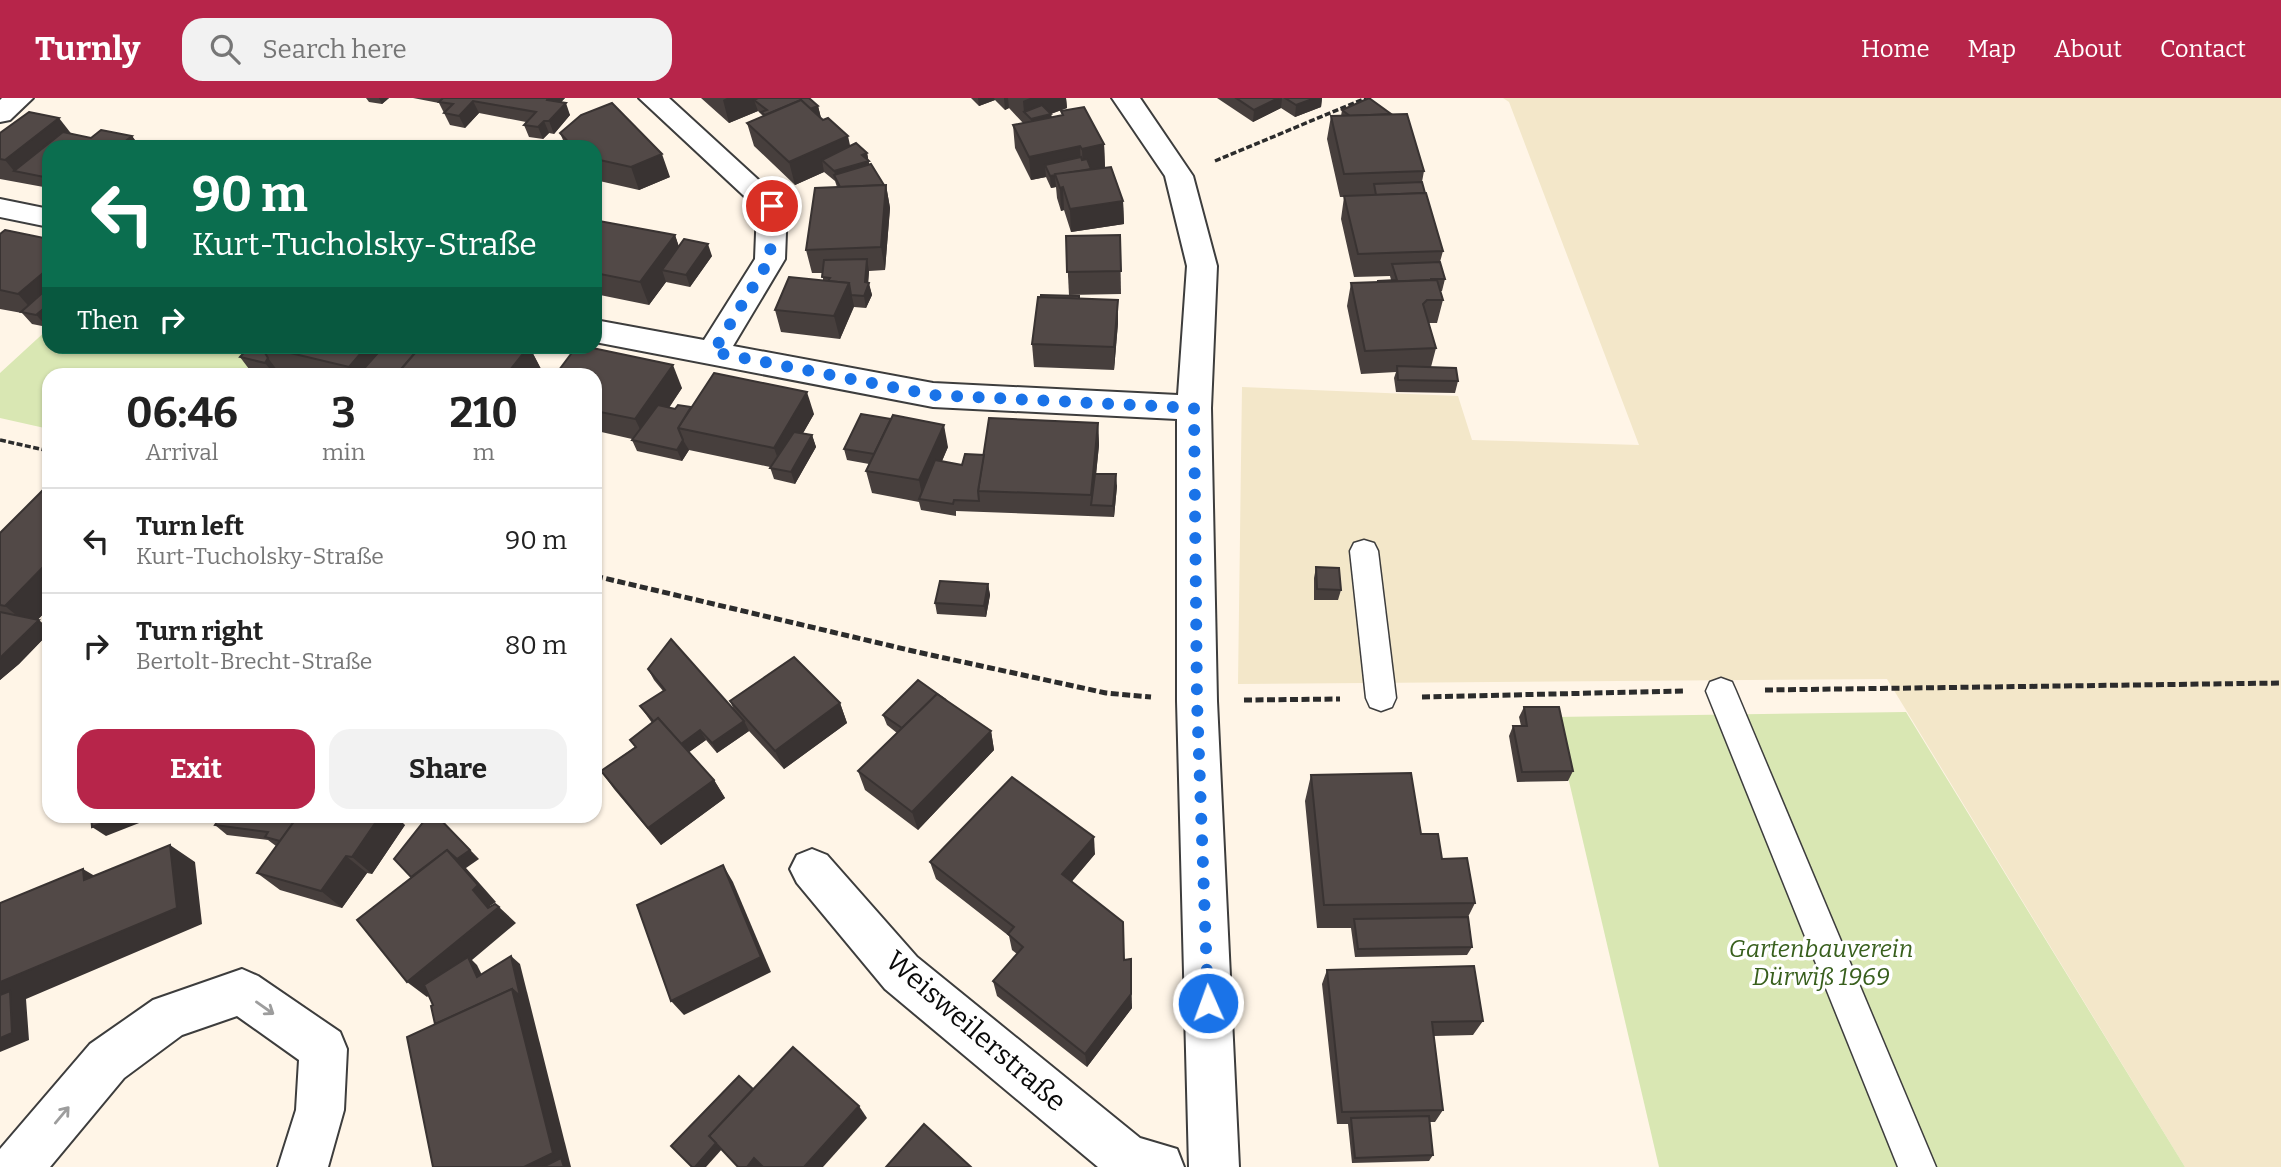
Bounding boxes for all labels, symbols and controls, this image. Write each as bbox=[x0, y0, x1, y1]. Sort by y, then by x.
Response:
search box bbox=[182, 18, 672, 81]
text: Turnly bbox=[35, 29, 140, 69]
icon: search bbox=[206, 30, 244, 68]
text: Search here bbox=[262, 34, 407, 65]
text: Home bbox=[1861, 35, 1930, 63]
text: Map bbox=[1968, 35, 2016, 63]
text: About bbox=[2054, 35, 2122, 63]
text: Contact bbox=[2160, 35, 2246, 63]
text: 90 m bbox=[192, 165, 308, 224]
icon: left bbox=[77, 168, 168, 259]
pin bbox=[742, 176, 802, 236]
icon: arrive bbox=[753, 187, 791, 225]
text: Kurt-Tucholsky-Straße bbox=[192, 225, 537, 263]
icon: right bbox=[153, 301, 191, 339]
text: Then bbox=[77, 305, 139, 336]
text: 06:46 bbox=[126, 388, 238, 438]
text: 3 bbox=[331, 388, 356, 438]
text: 210 bbox=[449, 388, 518, 438]
text: Arrival bbox=[146, 438, 218, 466]
text: min bbox=[322, 438, 365, 466]
text: m bbox=[473, 438, 495, 466]
text: Turn left bbox=[136, 511, 244, 542]
icon: left bbox=[77, 522, 115, 560]
text: 90 m bbox=[505, 525, 567, 556]
text: Kurt-Tucholsky-Straße bbox=[136, 542, 384, 570]
text: Turn right bbox=[136, 616, 263, 647]
icon: right bbox=[77, 627, 115, 665]
text: 80 m bbox=[505, 630, 567, 661]
text: Bertolt-Brecht-Straße bbox=[136, 647, 372, 675]
button: Exit bbox=[77, 729, 315, 809]
button: Share bbox=[329, 729, 567, 809]
park label: Gartenbauverein Dürwiß 1969 bbox=[1729, 935, 1913, 991]
street label: Weisweilerstraße bbox=[879, 944, 1073, 1118]
position arrow bbox=[1171, 966, 1245, 1040]
one-way arrow bbox=[255, 1001, 274, 1015]
one-way arrow bbox=[54, 1107, 70, 1125]

